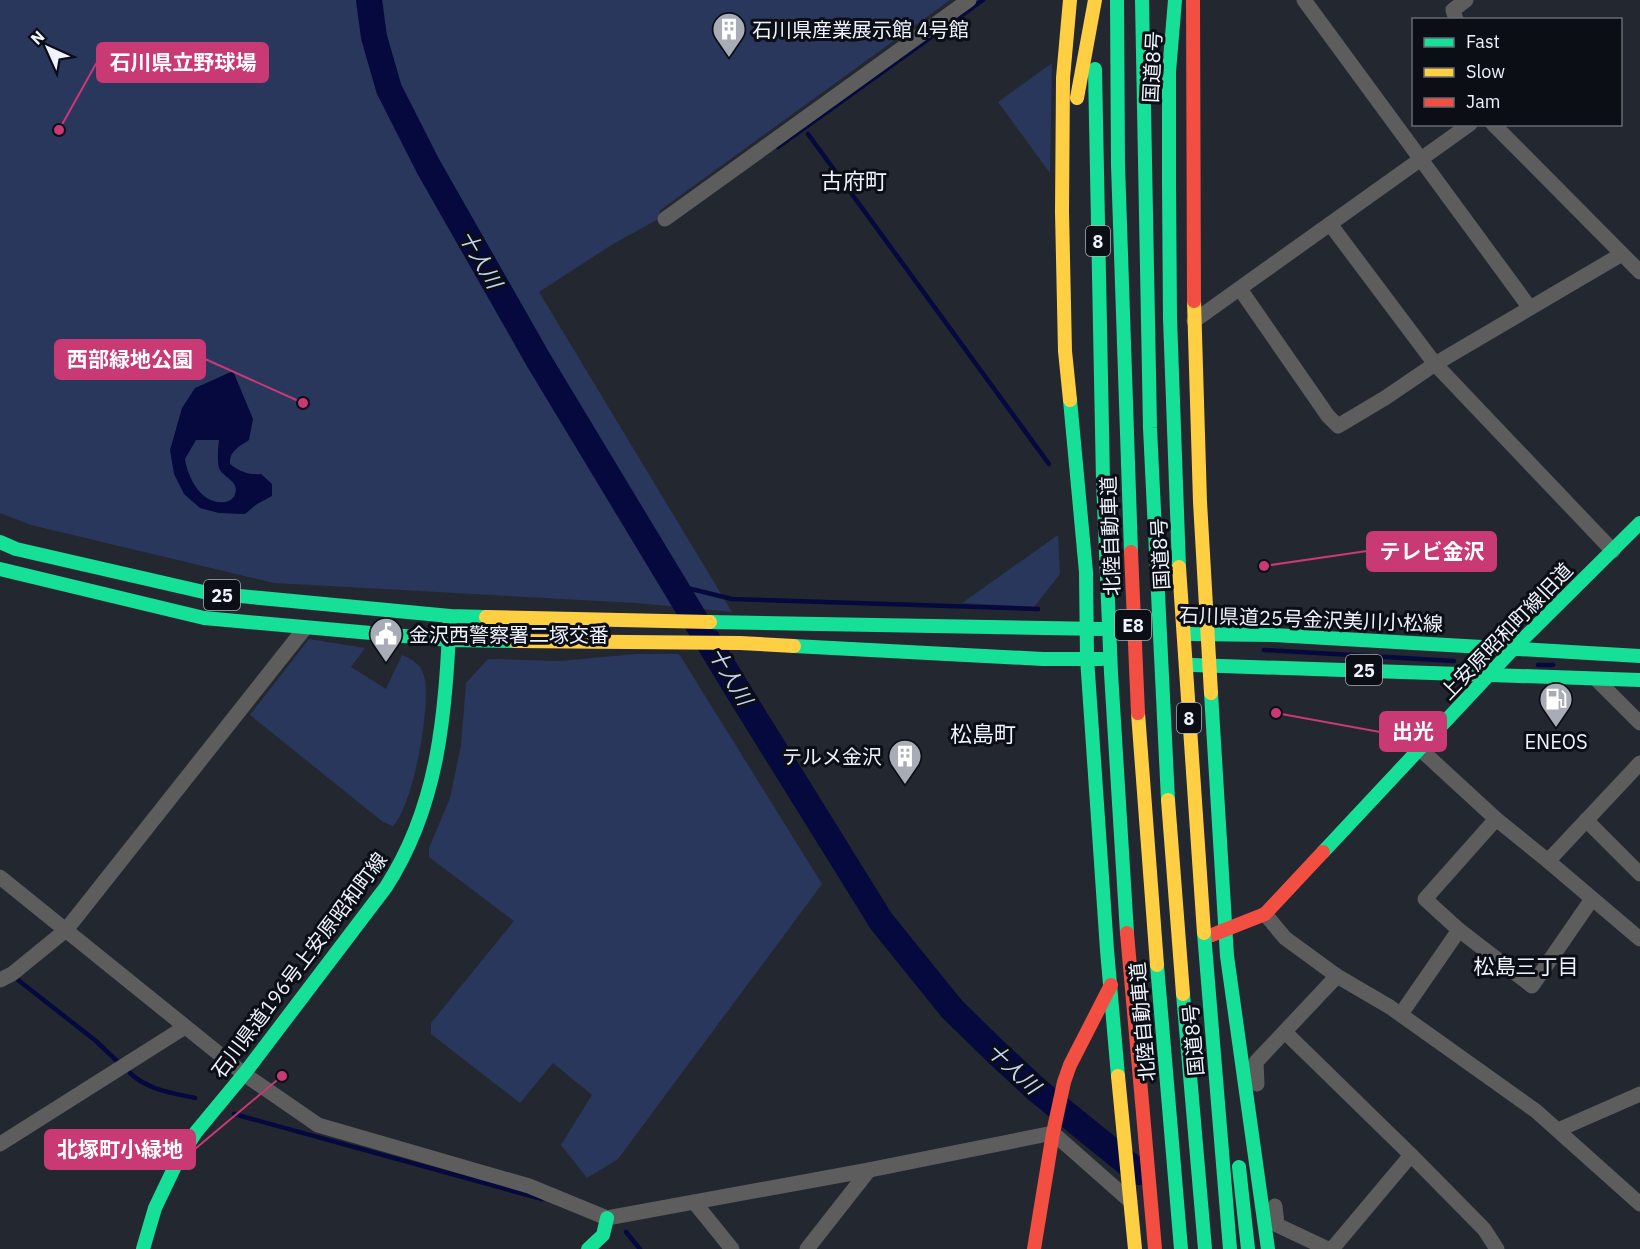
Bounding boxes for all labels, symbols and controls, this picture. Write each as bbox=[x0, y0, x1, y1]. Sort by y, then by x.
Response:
building icon: 石川県産業展示館 4号館 bbox=[711, 11, 747, 58]
place label: 石川県産業展示館 4号館 bbox=[752, 16, 969, 43]
north arrow bbox=[18, 18, 78, 78]
legend bbox=[1412, 18, 1622, 126]
text: N bbox=[26, 26, 49, 49]
street label: 国道8号 bbox=[1137, 30, 1167, 104]
text: Fast bbox=[1466, 30, 1500, 53]
callout: 石川県立野球場 bbox=[97, 43, 268, 82]
text: 石川県立野球場 bbox=[110, 48, 257, 76]
text: Slow bbox=[1466, 60, 1505, 83]
text: Jam bbox=[1466, 90, 1501, 113]
district label: 古府町 bbox=[821, 166, 887, 195]
water label: 十人川 bbox=[453, 225, 510, 295]
road number: 8 bbox=[1086, 226, 1110, 256]
callout: 西部緑地公園 bbox=[55, 340, 205, 379]
text: 西部緑地公園 bbox=[67, 345, 193, 373]
street label: 北陸自動車道 bbox=[1094, 476, 1126, 596]
street label: 国道8号 bbox=[1145, 517, 1175, 591]
callout: テレビ金沢 bbox=[1367, 532, 1496, 571]
text: テレビ金沢 bbox=[1380, 537, 1485, 565]
street label: 上安原昭和町線旧道 bbox=[1434, 557, 1578, 705]
road number: 25 bbox=[204, 580, 240, 610]
street label: 石川県道25号金沢美川小松線 bbox=[1179, 601, 1443, 637]
road number: E8 bbox=[1115, 610, 1151, 640]
public building icon: 金沢西警察署二塚交番 bbox=[368, 616, 404, 663]
place label: 金沢西警察署二塚交番 bbox=[409, 621, 609, 648]
water label: 十人川 bbox=[703, 642, 760, 712]
road number: 25 bbox=[1346, 655, 1382, 685]
fuel station icon: ENEOS bbox=[1538, 681, 1574, 728]
road number: 8 bbox=[1177, 703, 1201, 733]
callout: 出光 bbox=[1380, 712, 1446, 751]
text: 出光 bbox=[1392, 717, 1434, 745]
district label: 松島町 bbox=[950, 719, 1016, 748]
place label: ENEOS bbox=[1524, 728, 1588, 755]
building icon: テルメ金沢 bbox=[887, 738, 923, 785]
place label: テルメ金沢 bbox=[782, 743, 882, 770]
street label: 石川県道196号上安原昭和町線 bbox=[205, 847, 393, 1083]
district label: 松島三丁目 bbox=[1474, 952, 1579, 980]
street label: 北陸自動車道 bbox=[1123, 961, 1161, 1083]
street label: 国道8号 bbox=[1176, 1003, 1210, 1077]
water label: 十人川 bbox=[981, 1036, 1048, 1101]
callout: 北塚町小緑地 bbox=[45, 1130, 195, 1169]
text: 北塚町小緑地 bbox=[57, 1135, 183, 1163]

